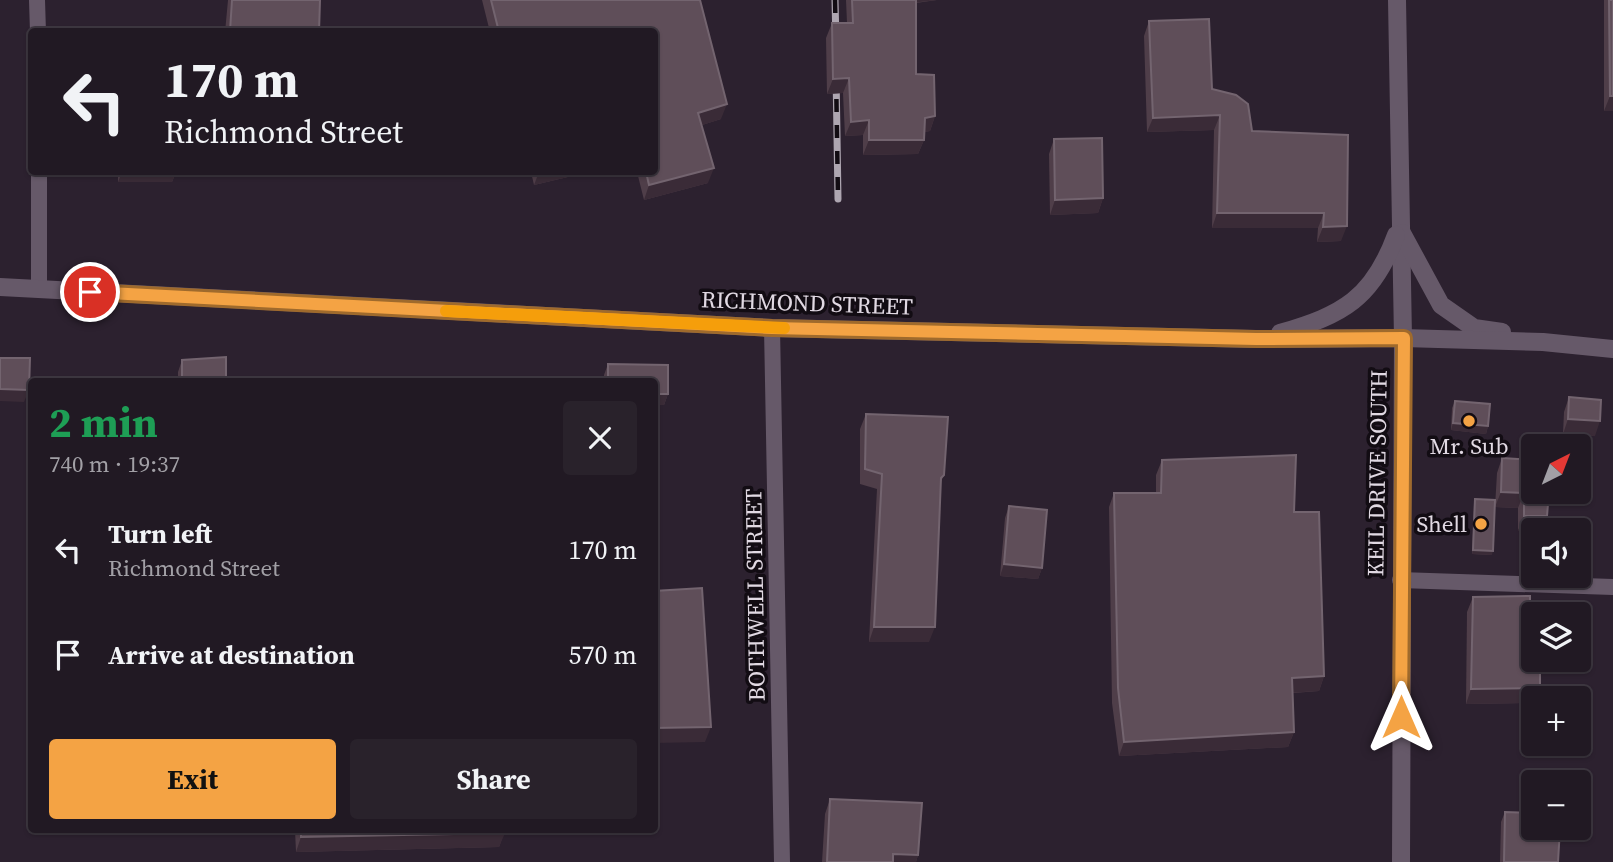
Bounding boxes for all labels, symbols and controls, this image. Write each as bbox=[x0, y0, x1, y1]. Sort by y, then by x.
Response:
text: 170 m bbox=[164, 46, 299, 113]
icon: left bbox=[49, 56, 140, 147]
text: Richmond Street bbox=[164, 110, 403, 154]
pin bbox=[60, 262, 120, 322]
icon: arrive bbox=[71, 273, 109, 311]
street label: RICHMOND STREET bbox=[701, 283, 914, 323]
street label: KEIL DRIVE SOUTH bbox=[1359, 369, 1395, 577]
text: 2 min bbox=[49, 393, 158, 451]
button: close bbox=[563, 401, 637, 475]
marker: Mr. Sub bbox=[1461, 413, 1477, 429]
place label: Mr. Sub bbox=[1430, 430, 1508, 462]
north arrow bbox=[1521, 434, 1591, 504]
map controls bbox=[1521, 434, 1591, 840]
text: 740 m · 19:37 bbox=[49, 448, 180, 480]
street label: BOTHWELL STREET bbox=[737, 488, 773, 702]
place label: Shell bbox=[1416, 508, 1467, 540]
text: Turn left bbox=[108, 516, 212, 552]
marker: Shell bbox=[1473, 516, 1489, 532]
button: sound bbox=[1521, 518, 1591, 588]
icon: left bbox=[49, 531, 87, 569]
text: 170 m bbox=[569, 532, 637, 568]
text: Richmond Street bbox=[108, 552, 280, 584]
button: layers bbox=[1521, 602, 1591, 672]
icon: arrive bbox=[49, 636, 87, 674]
text: Arrive at destination bbox=[108, 637, 355, 673]
text: 570 m bbox=[569, 637, 637, 673]
position arrow bbox=[1364, 680, 1438, 754]
button: + bbox=[1521, 686, 1591, 756]
button: Exit bbox=[49, 739, 336, 819]
button: Share bbox=[350, 739, 637, 819]
button: − bbox=[1521, 770, 1591, 840]

